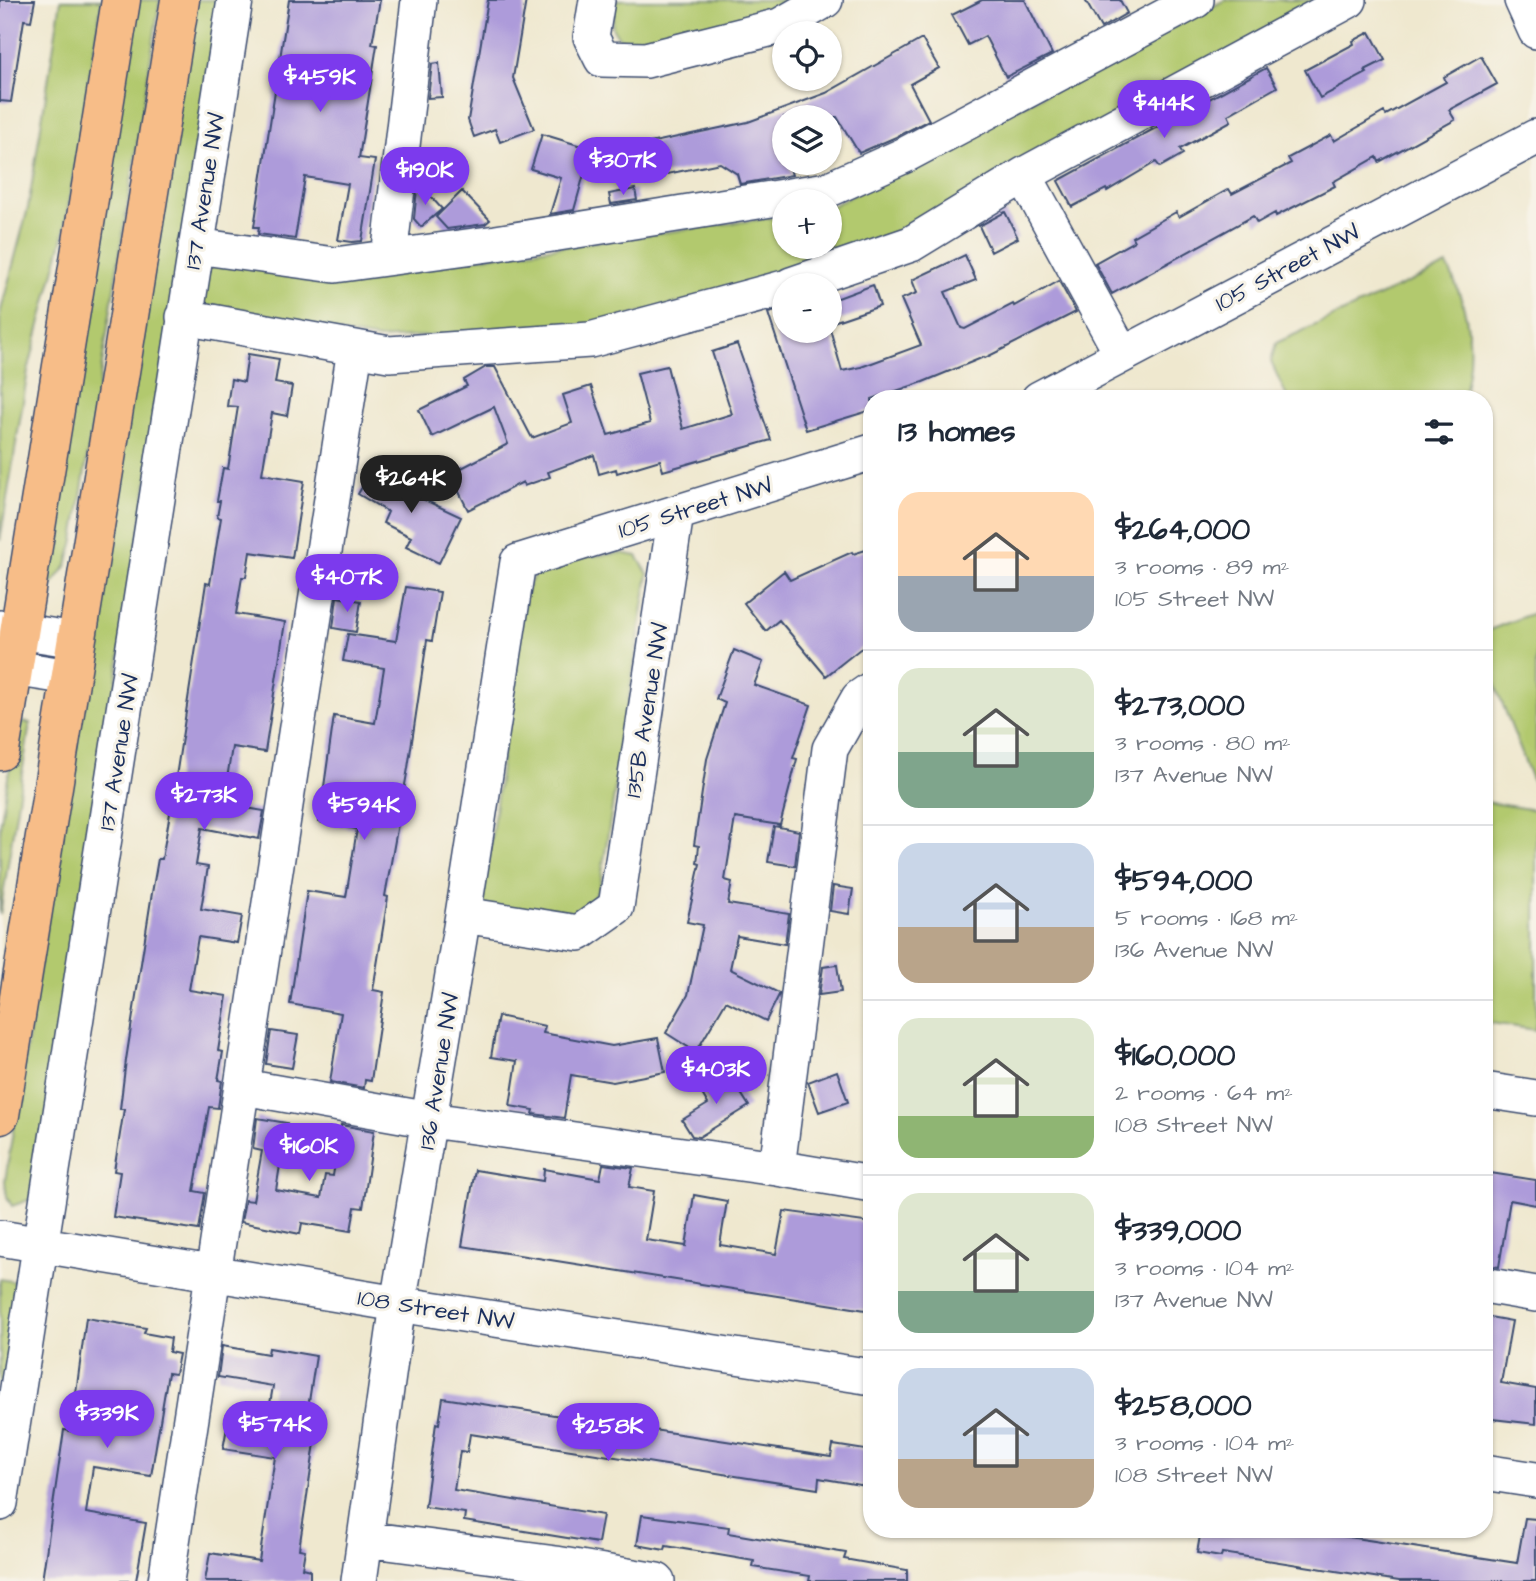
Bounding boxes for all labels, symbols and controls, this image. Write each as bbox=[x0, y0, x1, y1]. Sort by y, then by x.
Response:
map controls bbox=[772, 21, 842, 343]
button: locate bbox=[772, 21, 842, 91]
pin: $459K bbox=[271, 54, 369, 114]
text: $459K bbox=[284, 61, 356, 93]
pin: $414K bbox=[1115, 80, 1213, 140]
text: $414K bbox=[1134, 87, 1194, 119]
button: layers bbox=[772, 105, 842, 175]
street label: 137 Avenue NW bbox=[177, 110, 233, 272]
pin: $307K bbox=[574, 138, 672, 197]
text: $307K bbox=[589, 144, 657, 176]
pin: $190K bbox=[376, 148, 474, 207]
text: $190K bbox=[396, 154, 454, 186]
button: + bbox=[772, 189, 842, 259]
street label: 105 Street NW bbox=[1210, 216, 1366, 319]
button: − bbox=[772, 273, 842, 343]
text: 13 homes bbox=[898, 411, 1015, 453]
icon: filters bbox=[1420, 413, 1458, 451]
pin: $264K bbox=[362, 456, 460, 515]
text: $264K bbox=[376, 462, 446, 494]
street label: 105 Street NW bbox=[615, 469, 776, 547]
text: $264,000 bbox=[1115, 509, 1250, 551]
icon: home bbox=[954, 520, 1038, 604]
text: 3 rooms · 89 m² bbox=[1115, 551, 1289, 583]
pin: $407K bbox=[298, 554, 396, 614]
text: $407K bbox=[311, 561, 383, 593]
text: 105 Street NW bbox=[1115, 583, 1274, 615]
street label: 135B Avenue NW bbox=[617, 620, 677, 800]
street label: 137 Avenue NW bbox=[91, 671, 147, 833]
text: $273,000 bbox=[1115, 685, 1245, 727]
icon: home bbox=[954, 696, 1038, 780]
text: 3 rooms · 80 m² bbox=[1115, 727, 1291, 759]
text: 137 Avenue NW bbox=[1115, 759, 1273, 791]
pin: $273K bbox=[155, 772, 253, 832]
text: $273K bbox=[171, 779, 237, 811]
pin: $594K bbox=[315, 782, 413, 842]
text: $594K bbox=[328, 789, 400, 821]
text: $594,000 bbox=[1115, 860, 1253, 902]
icon: home bbox=[954, 871, 1038, 955]
text: 5 rooms · 168 m² bbox=[1115, 902, 1298, 934]
text: 136 Avenue NW bbox=[1115, 934, 1273, 966]
street label: 136 Avenue NW bbox=[411, 990, 467, 1152]
text: $160,000 bbox=[1115, 1035, 1235, 1077]
pin: $403K bbox=[667, 1046, 765, 1106]
icon: home bbox=[954, 1046, 1038, 1130]
text: $403K bbox=[682, 1053, 750, 1085]
text: 2 rooms · 64 m² bbox=[1115, 1077, 1293, 1109]
text: 108 Street NW bbox=[1115, 1109, 1273, 1141]
pin: $160K bbox=[260, 1124, 358, 1183]
text: $160K bbox=[280, 1130, 338, 1162]
text: $339,000 bbox=[1115, 1210, 1241, 1252]
icon: home bbox=[954, 1221, 1038, 1305]
text: 3 rooms · 104 m² bbox=[1115, 1252, 1294, 1284]
street label: 108 Street NW bbox=[355, 1282, 517, 1338]
text: 137 Avenue NW bbox=[1115, 1284, 1273, 1316]
text: $258,000 bbox=[1115, 1385, 1252, 1427]
pin: $339K bbox=[58, 1390, 156, 1450]
icon: home bbox=[954, 1396, 1038, 1480]
text: $339K bbox=[75, 1397, 139, 1429]
pin: $574K bbox=[226, 1402, 324, 1461]
pin: $258K bbox=[559, 1404, 657, 1463]
text: $574K bbox=[239, 1408, 311, 1440]
text: $258K bbox=[572, 1410, 644, 1442]
text: 3 rooms · 104 m² bbox=[1115, 1427, 1294, 1459]
text: 108 Street NW bbox=[1115, 1459, 1273, 1491]

